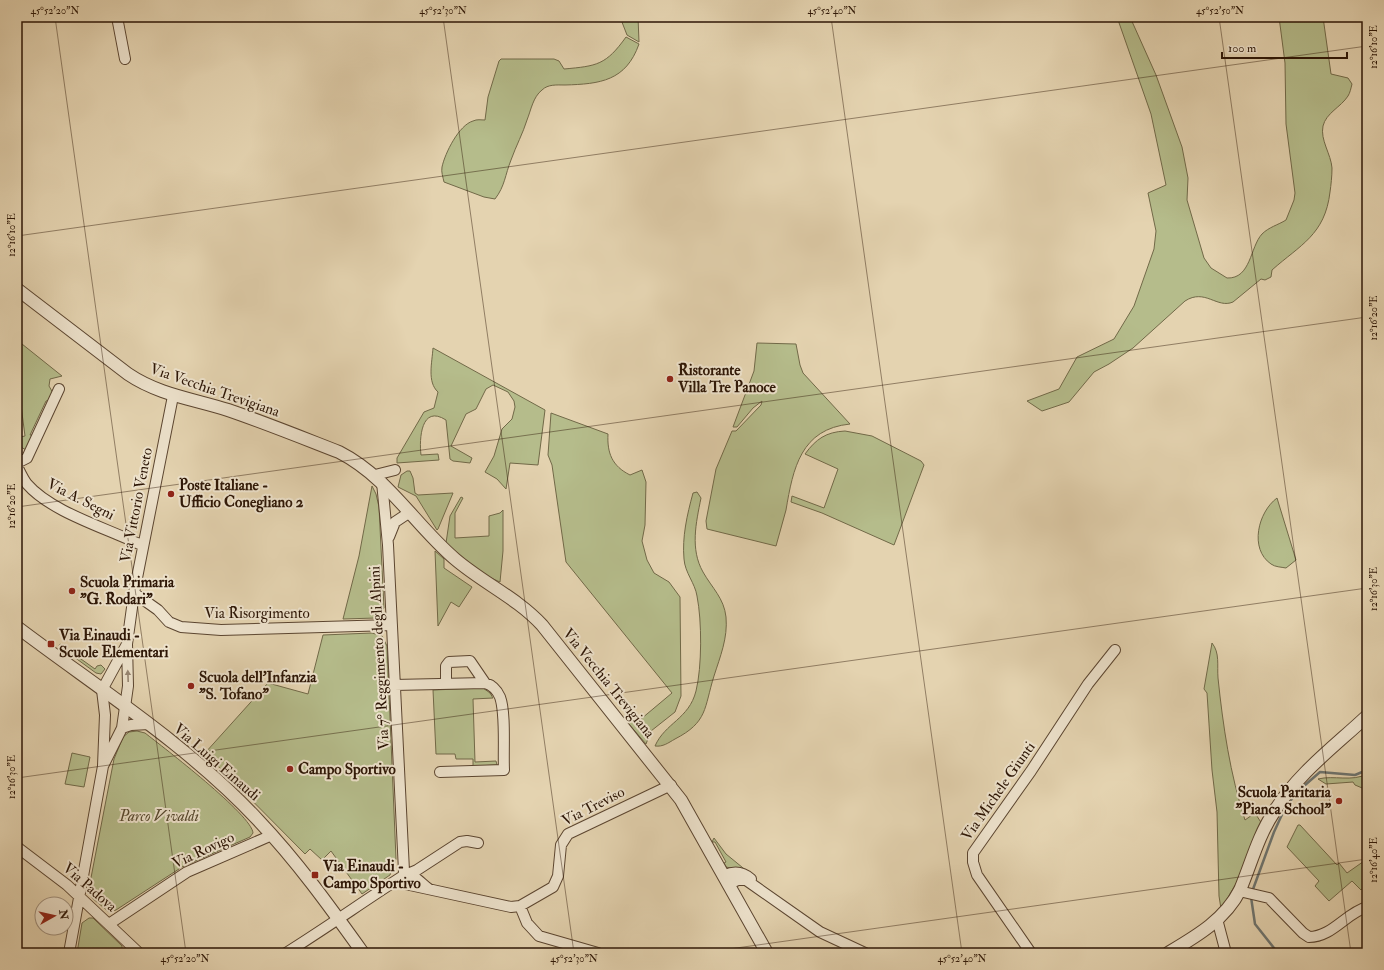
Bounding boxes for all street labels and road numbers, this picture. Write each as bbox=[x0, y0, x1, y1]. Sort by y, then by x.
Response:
street label: Via Vecchia Trevigiana bbox=[147, 359, 283, 422]
street label: Via Vittorio Veneto bbox=[116, 446, 157, 564]
street label: Via A. Segni bbox=[44, 474, 118, 525]
street label: Via 7° Reggimento degli Alpini bbox=[365, 565, 395, 750]
street label: Via Risorgimento bbox=[204, 604, 310, 623]
street label: Via Vecchia Trevigiana bbox=[558, 625, 659, 743]
street label: Via Luigi Einaudi bbox=[169, 719, 264, 805]
street label: Via Michele Giunti bbox=[957, 738, 1040, 844]
street label: Via Treviso bbox=[559, 783, 628, 830]
street label: Via Rovigo bbox=[169, 828, 237, 873]
street label: Via Padova bbox=[59, 859, 121, 917]

